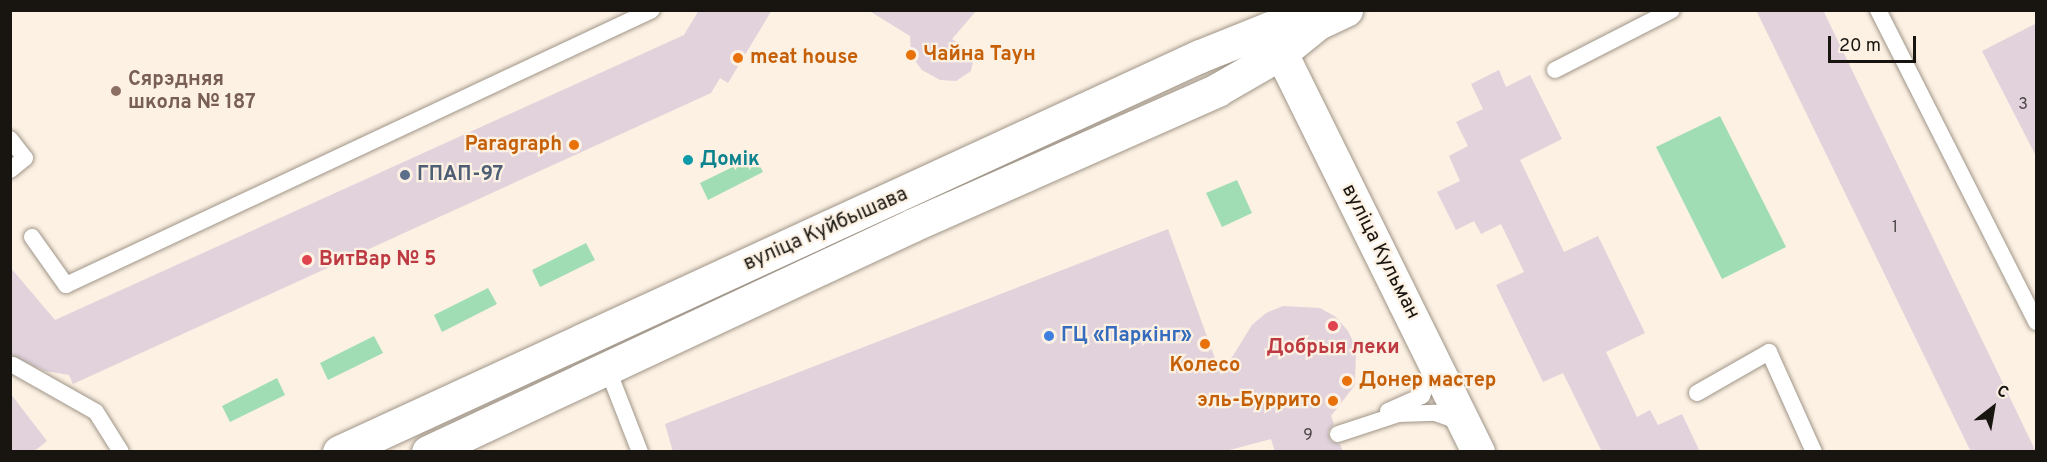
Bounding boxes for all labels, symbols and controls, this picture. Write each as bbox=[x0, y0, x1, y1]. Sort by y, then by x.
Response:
scale bar bbox=[1831, 24, 1920, 62]
text: 20 m bbox=[1839, 35, 1881, 58]
place label: Чайна Таун bbox=[923, 43, 1036, 67]
place label: meat house bbox=[750, 46, 858, 70]
marker: Чайна Таун bbox=[904, 48, 918, 62]
marker: meat house bbox=[731, 51, 745, 65]
place label: Сярэдняя школа № 187 bbox=[128, 68, 256, 115]
marker: Сярэдняя школа № 187 bbox=[109, 84, 123, 98]
house number: 3 bbox=[2018, 95, 2028, 115]
place label: Paragraph bbox=[465, 133, 562, 157]
marker: Paragraph bbox=[567, 138, 581, 152]
place label: Домік bbox=[700, 148, 760, 172]
marker: Домік bbox=[681, 153, 695, 167]
place label: ГПАП-97 bbox=[417, 163, 503, 187]
marker: ГПАП-97 bbox=[398, 168, 412, 182]
street label: вуліца Кульман bbox=[1336, 181, 1424, 323]
street label: вуліца Куйбышава bbox=[740, 183, 912, 277]
house number: 1 bbox=[1892, 218, 1898, 238]
place label: ВитВар № 5 bbox=[319, 248, 437, 272]
marker: ВитВар № 5 bbox=[300, 253, 314, 267]
marker: Добрыя леки bbox=[1326, 319, 1340, 333]
place label: ГЦ «Паркінг» bbox=[1061, 324, 1192, 348]
marker: ГЦ «Паркінг» bbox=[1042, 329, 1056, 343]
place label: Добрыя леки bbox=[1266, 336, 1400, 360]
marker: Колесо bbox=[1198, 337, 1212, 351]
place label: Колесо bbox=[1170, 354, 1240, 378]
place label: Донер мастер bbox=[1359, 369, 1496, 393]
marker: Донер мастер bbox=[1340, 374, 1354, 388]
north arrow bbox=[1963, 378, 2023, 438]
text: С bbox=[1993, 381, 2012, 404]
place label: эль-Буррито bbox=[1197, 389, 1321, 413]
marker: эль-Буррито bbox=[1326, 394, 1340, 408]
house number: 9 bbox=[1303, 426, 1313, 446]

